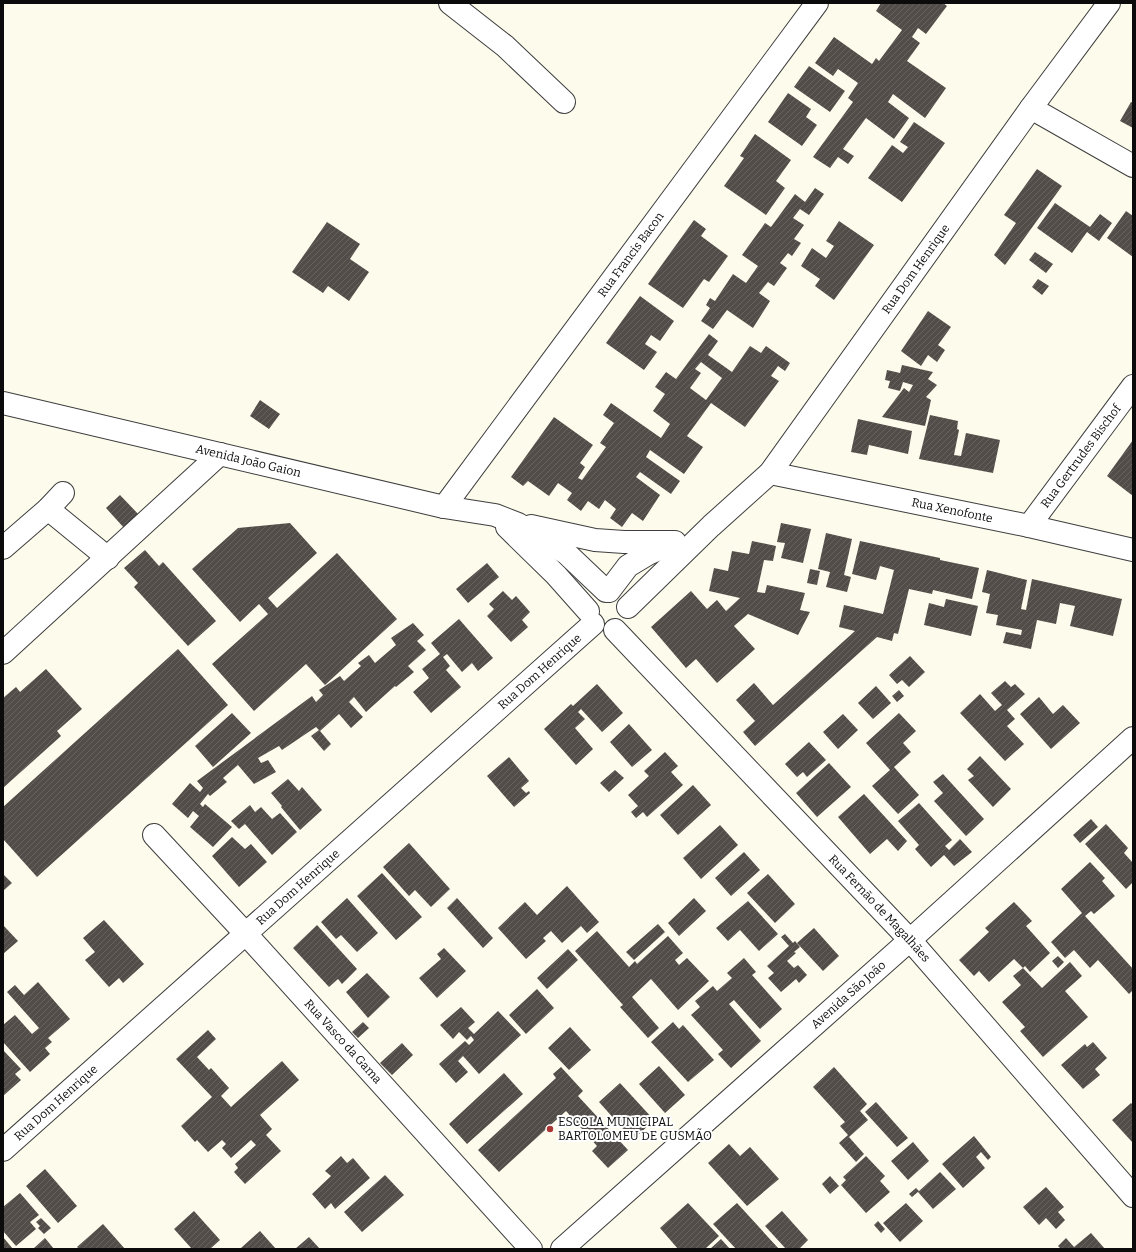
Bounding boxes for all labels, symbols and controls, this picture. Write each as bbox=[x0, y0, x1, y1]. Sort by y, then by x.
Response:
street label: Rua Francis Bacon bbox=[595, 209, 667, 300]
street label: Rua Dom Henrique bbox=[879, 222, 953, 317]
street label: Rua Gertrudes Bischof bbox=[1038, 401, 1124, 511]
street label: Avenida João Gaion bbox=[194, 442, 303, 480]
street label: Rua Xenofonte bbox=[910, 495, 994, 525]
street label: Rua Dom Henrique bbox=[495, 631, 584, 712]
street label: Rua Dom Henrique bbox=[253, 846, 342, 928]
street label: Rua Fernão de Magalhães bbox=[826, 852, 933, 965]
street label: Avenida São João bbox=[808, 958, 889, 1031]
street label: Rua Vasco da Gama bbox=[302, 997, 385, 1087]
street label: Rua Dom Henrique bbox=[12, 1062, 100, 1143]
place label: ESCOLA MUNICIPAL BARTOLOMEU DE GUSMÃO bbox=[558, 1115, 712, 1143]
marker: ESCOLA MUNICIPAL BARTOLOMEU DE GUSMÃO bbox=[545, 1124, 555, 1134]

